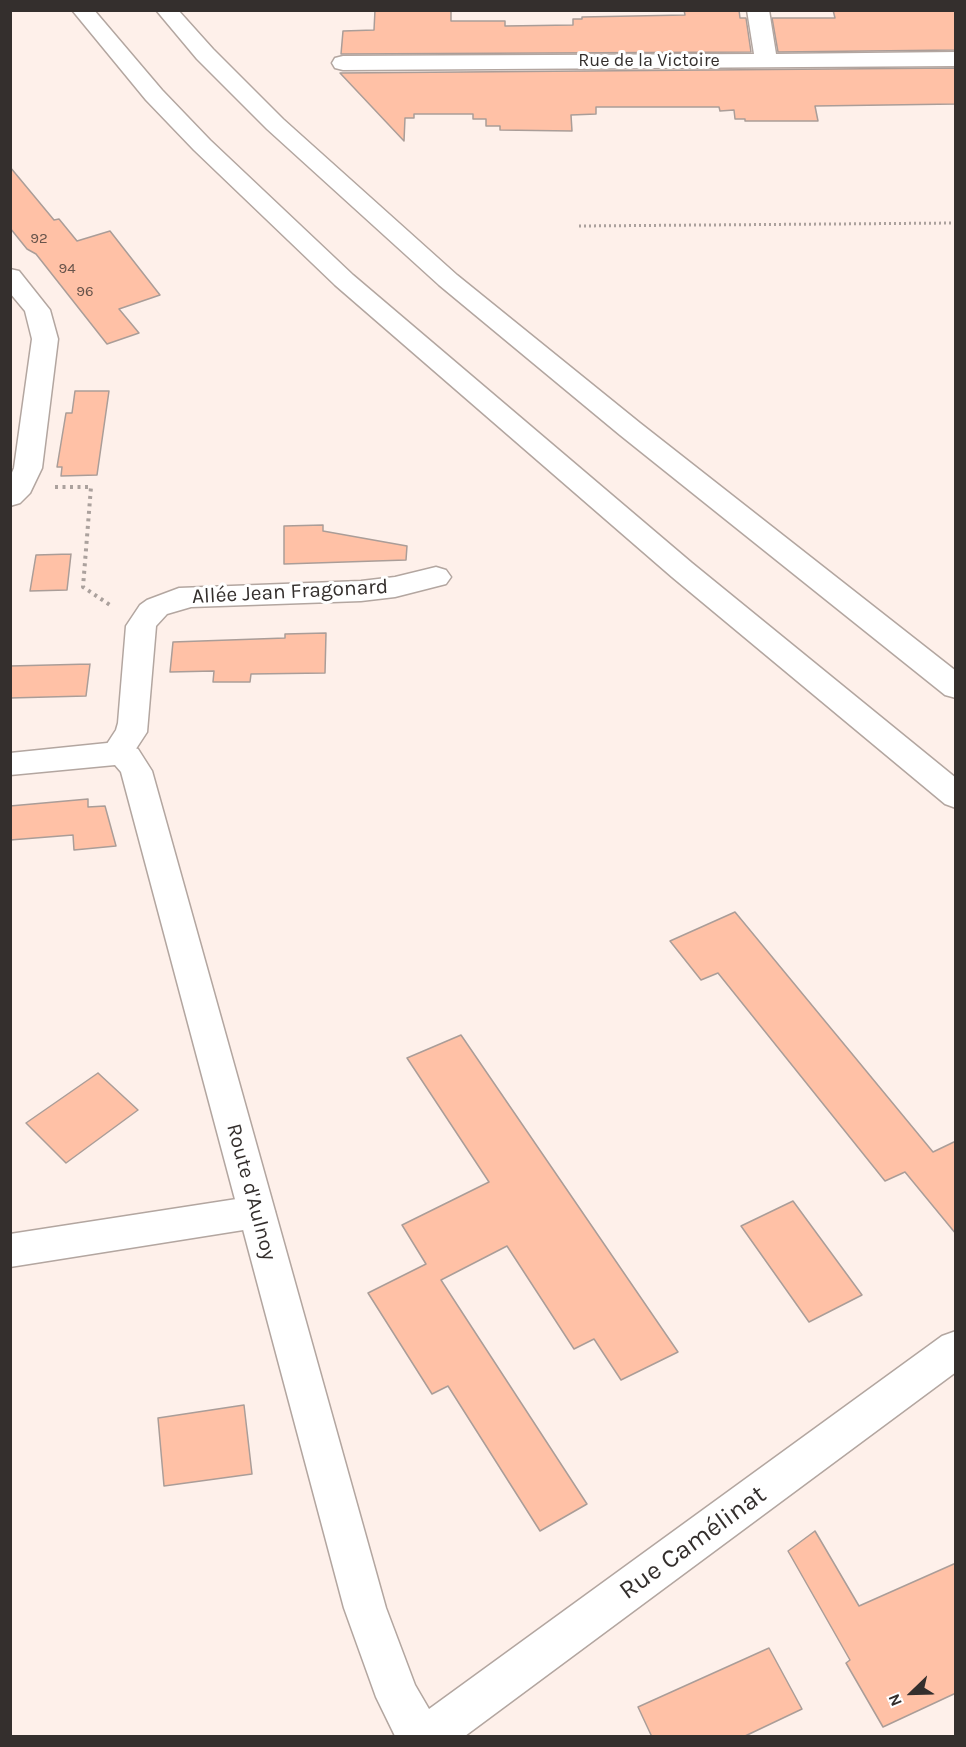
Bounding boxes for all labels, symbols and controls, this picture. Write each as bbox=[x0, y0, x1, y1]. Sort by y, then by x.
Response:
street label: Rue de la Victoire bbox=[578, 50, 720, 72]
house number: 92 bbox=[30, 230, 48, 248]
house number: 94 bbox=[58, 260, 76, 278]
house number: 96 bbox=[76, 283, 94, 301]
street label: Allée Jean Fragonard bbox=[191, 574, 389, 610]
street label: Route d'Aulnoy bbox=[221, 1121, 281, 1263]
street label: Rue Camélinat bbox=[613, 1479, 773, 1607]
north arrow bbox=[882, 1663, 942, 1723]
text: N bbox=[884, 1691, 906, 1709]

